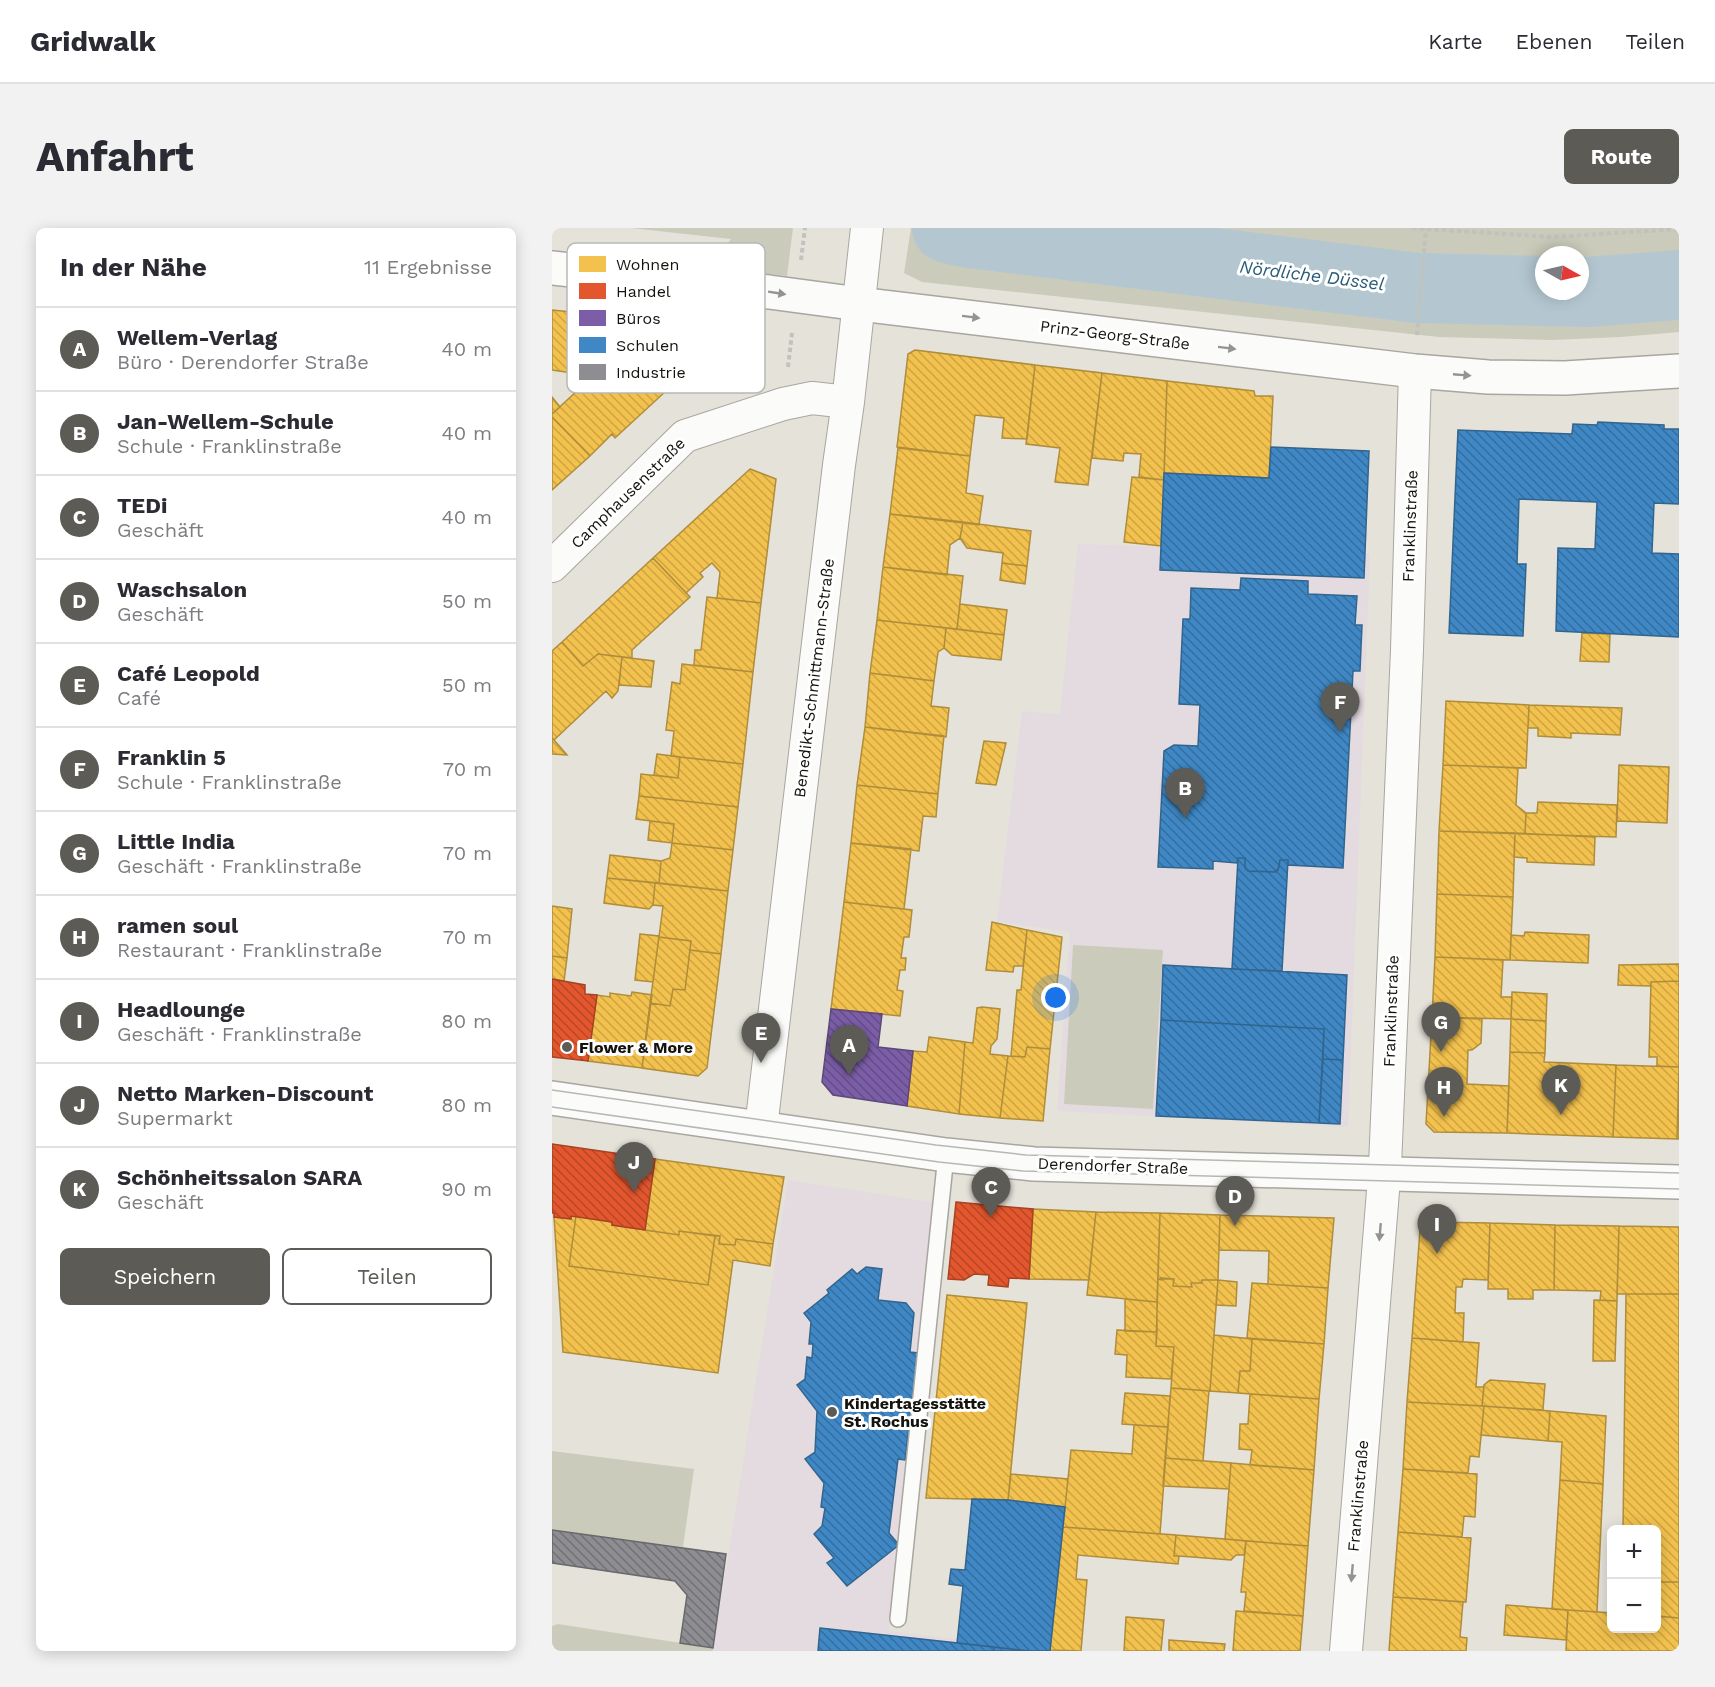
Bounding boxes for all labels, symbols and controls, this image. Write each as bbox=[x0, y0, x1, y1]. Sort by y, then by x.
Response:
text: Gridwalk bbox=[30, 25, 156, 58]
text: Karte bbox=[1428, 29, 1483, 54]
text: Ebenen bbox=[1516, 29, 1592, 54]
text: Teilen bbox=[1625, 29, 1685, 54]
button: Route bbox=[1564, 129, 1679, 184]
text: Anfahrt bbox=[36, 132, 194, 181]
legend bbox=[567, 243, 765, 393]
north arrow bbox=[1535, 246, 1589, 300]
text: In der Nähe bbox=[60, 252, 207, 282]
text: 11 Ergebnisse bbox=[364, 255, 492, 279]
text: Wohnen bbox=[616, 255, 679, 274]
water label: Nördliche Düssel bbox=[1238, 256, 1386, 294]
text: Handel bbox=[616, 282, 671, 301]
one-way arrow bbox=[768, 288, 787, 297]
text: Büros bbox=[616, 309, 661, 328]
one-way arrow bbox=[961, 313, 980, 322]
street label: Prinz-Georg-Straße bbox=[1039, 316, 1191, 354]
text: Wellem-Verlag bbox=[117, 325, 277, 350]
text: Schulen bbox=[616, 336, 679, 355]
text: A bbox=[73, 337, 86, 361]
text: 40 m bbox=[441, 337, 492, 361]
one-way arrow bbox=[1217, 343, 1236, 353]
text: Büro · Derendorfer Straße bbox=[117, 350, 369, 374]
text: Industrie bbox=[616, 363, 686, 382]
one-way arrow bbox=[1453, 370, 1472, 380]
text: Jan-Wellem-Schule bbox=[117, 409, 334, 434]
text: B bbox=[73, 421, 86, 445]
text: 40 m bbox=[441, 421, 492, 445]
text: Schule · Franklinstraße bbox=[117, 434, 342, 458]
street label: Camphausenstraße bbox=[567, 434, 689, 552]
street label: Franklinstraße bbox=[1399, 470, 1421, 582]
text: TEDi bbox=[117, 493, 167, 518]
text: C bbox=[73, 505, 86, 529]
text: 40 m bbox=[441, 505, 492, 529]
text: Geschäft bbox=[117, 518, 204, 542]
street label: Benedikt-Schmittmann-Straße bbox=[790, 557, 838, 799]
text: Waschsalon bbox=[117, 577, 247, 602]
text: D bbox=[72, 589, 87, 613]
text: 50 m bbox=[442, 589, 492, 613]
text: Geschäft bbox=[117, 602, 204, 626]
text: Café Leopold bbox=[117, 661, 260, 686]
text: E bbox=[73, 673, 86, 697]
text: 50 m bbox=[442, 673, 492, 697]
pin: F bbox=[1320, 682, 1360, 732]
text: Café bbox=[117, 686, 161, 710]
text: Franklin 5 bbox=[117, 745, 226, 770]
text: F bbox=[73, 757, 86, 781]
text: 70 m bbox=[443, 757, 492, 781]
pin: B bbox=[1166, 768, 1204, 818]
text: Schule · Franklinstraße bbox=[117, 770, 342, 794]
text: Little India bbox=[117, 829, 235, 854]
text: G bbox=[72, 841, 87, 865]
text: 70 m bbox=[443, 841, 492, 865]
text: Geschäft · Franklinstraße bbox=[117, 854, 362, 878]
text: ramen soul bbox=[117, 913, 238, 938]
text: H bbox=[72, 925, 87, 949]
text: 70 m bbox=[443, 925, 492, 949]
text: Restaurant · Franklinstraße bbox=[117, 938, 382, 962]
street label: Franklinstraße bbox=[1380, 955, 1402, 1067]
your location bbox=[1041, 983, 1070, 1012]
text: Headlounge bbox=[117, 997, 245, 1022]
pin: G bbox=[1422, 1002, 1460, 1052]
text: I bbox=[76, 1009, 83, 1033]
text: 80 m bbox=[441, 1009, 492, 1033]
pin: E bbox=[742, 1014, 780, 1063]
text: Geschäft · Franklinstraße bbox=[117, 1022, 362, 1046]
pin: A bbox=[830, 1026, 868, 1075]
place label: Flower & More bbox=[579, 1038, 693, 1057]
marker: Flower & More bbox=[560, 1040, 574, 1054]
pin: K bbox=[1542, 1066, 1580, 1115]
pin: H bbox=[1424, 1068, 1464, 1117]
text: Netto Marken-Discount bbox=[117, 1081, 373, 1106]
text: J bbox=[73, 1093, 86, 1117]
text: 80 m bbox=[441, 1093, 492, 1117]
text: Supermarkt bbox=[117, 1106, 233, 1130]
pin: J bbox=[614, 1142, 653, 1192]
street label: Derendorfer Straße bbox=[1037, 1154, 1189, 1178]
text: Schönheitssalon SARA bbox=[117, 1165, 362, 1190]
pin: C bbox=[972, 1168, 1010, 1217]
pin: D bbox=[1216, 1176, 1254, 1226]
text: K bbox=[73, 1177, 86, 1201]
text: 90 m bbox=[441, 1177, 492, 1201]
text: Geschäft bbox=[117, 1190, 204, 1214]
pin: I bbox=[1418, 1204, 1456, 1254]
one-way arrow bbox=[1375, 1223, 1385, 1242]
button: Speichern bbox=[60, 1248, 270, 1305]
button: Teilen bbox=[282, 1248, 492, 1305]
place label: Kindertagesstätte St. Rochus bbox=[844, 1394, 986, 1431]
marker: Kindertagesstätte St. Rochus bbox=[825, 1405, 839, 1419]
street label: Franklinstraße bbox=[1344, 1439, 1372, 1553]
map controls bbox=[1607, 1525, 1661, 1633]
button: + bbox=[1607, 1525, 1661, 1579]
one-way arrow bbox=[1347, 1564, 1357, 1583]
button: − bbox=[1607, 1579, 1661, 1633]

